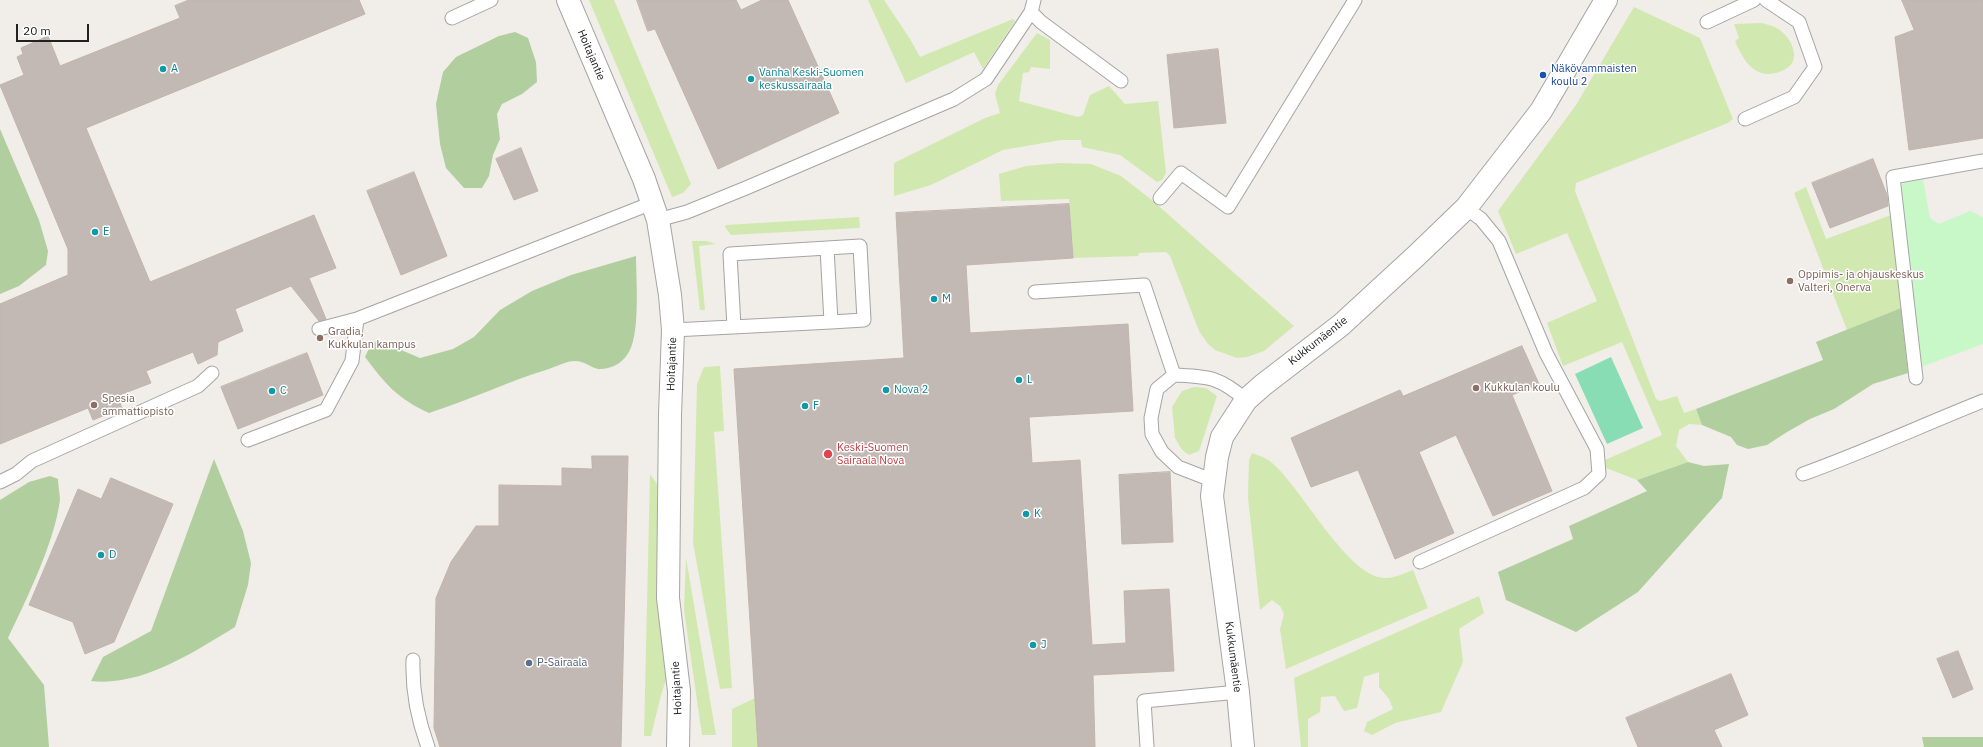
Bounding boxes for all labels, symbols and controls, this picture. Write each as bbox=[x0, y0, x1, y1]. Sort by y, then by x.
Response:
scale bar bbox=[18, 16, 91, 42]
text: 20 m bbox=[23, 23, 51, 38]
street label: Hoitajantie bbox=[574, 28, 608, 82]
place label: A bbox=[171, 62, 178, 76]
place label: Näkövammaisten koulu 2 bbox=[1551, 62, 1637, 88]
marker: A bbox=[158, 64, 168, 74]
place label: Vanha Keski-Suomen keskussairaala bbox=[759, 66, 864, 92]
marker: Näkövammaisten koulu 2 bbox=[1538, 70, 1548, 80]
marker: Vanha Keski-Suomen keskussairaala bbox=[746, 74, 756, 84]
place label: E bbox=[103, 225, 109, 239]
marker: E bbox=[90, 227, 100, 237]
place label: Oppimis- ja ohjauskeskus Valteri, Onerva bbox=[1798, 268, 1924, 294]
marker: Oppimis- ja ohjauskeskus Valteri, Onerva bbox=[1785, 276, 1795, 286]
place label: M bbox=[942, 292, 951, 306]
marker: M bbox=[929, 294, 939, 304]
street label: Kukkumäentie bbox=[1286, 314, 1350, 368]
place label: Gradia, Kukkulan kampus bbox=[328, 325, 416, 351]
marker: Gradia, Kukkulan kampus bbox=[315, 333, 325, 343]
street label: Hoitajantie bbox=[664, 337, 680, 391]
place label: L bbox=[1027, 373, 1033, 387]
marker: L bbox=[1014, 375, 1024, 385]
place label: Kukkulan koulu bbox=[1484, 381, 1560, 395]
place label: Nova 2 bbox=[894, 383, 928, 397]
marker: Kukkulan koulu bbox=[1471, 383, 1481, 393]
place label: C bbox=[280, 384, 287, 398]
marker: Nova 2 bbox=[881, 385, 891, 395]
marker: C bbox=[267, 386, 277, 396]
place label: Spesia ammattiopisto bbox=[102, 392, 174, 418]
place label: F bbox=[813, 399, 819, 413]
marker: Spesia ammattiopisto bbox=[89, 400, 99, 410]
marker: F bbox=[800, 401, 810, 411]
place label: Keski-Suomen Sairaala Nova bbox=[837, 441, 908, 467]
marker: Keski-Suomen Sairaala Nova bbox=[822, 448, 834, 460]
place label: K bbox=[1034, 507, 1041, 521]
marker: K bbox=[1021, 509, 1031, 519]
place label: D bbox=[109, 548, 116, 562]
marker: D bbox=[96, 550, 106, 560]
street label: Kukkumäentie bbox=[1222, 621, 1244, 693]
place label: J bbox=[1041, 638, 1047, 652]
marker: J bbox=[1028, 640, 1038, 650]
place label: P-Sairaala bbox=[537, 656, 587, 670]
marker: P-Sairaala bbox=[524, 658, 534, 668]
street label: Hoitajantie bbox=[669, 661, 685, 715]

